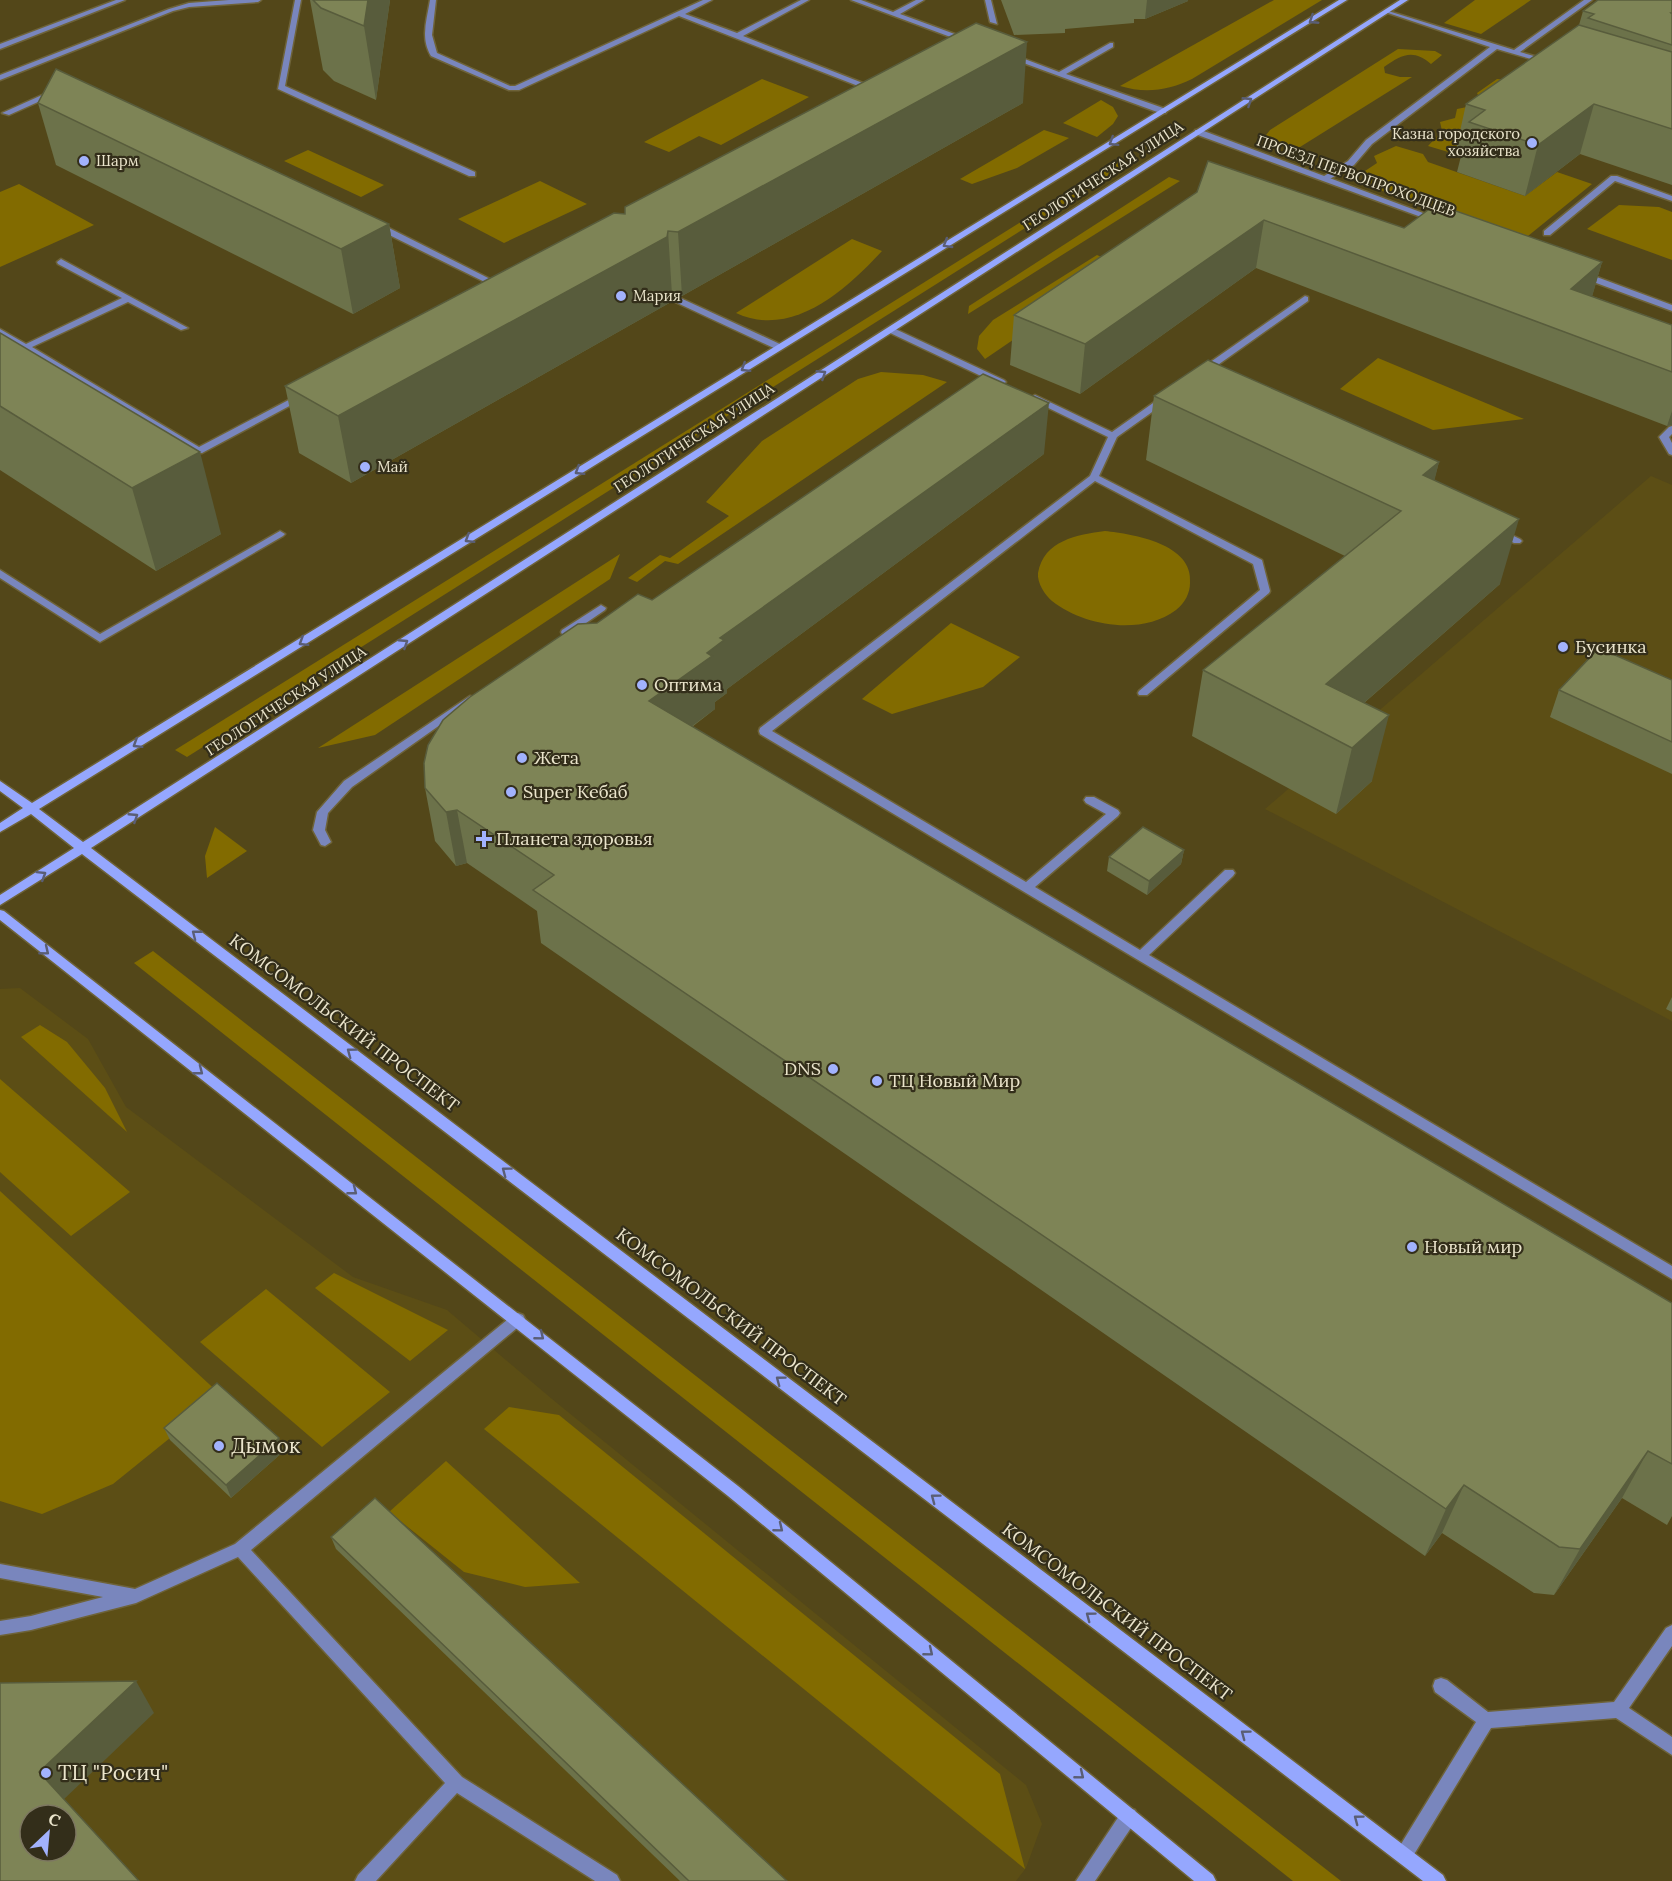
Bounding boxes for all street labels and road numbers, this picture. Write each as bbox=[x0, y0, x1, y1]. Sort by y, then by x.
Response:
street label: ГЕОЛОГИЧЕСКАЯ УЛИЦА bbox=[1019, 116, 1187, 235]
street label: ПРОЕЗД ПЕРВОПРОХОДЦЕВ bbox=[1254, 131, 1458, 220]
street label: ГЕОЛОГИЧЕСКАЯ УЛИЦА bbox=[610, 378, 778, 497]
street label: ГЕОЛОГИЧЕСКАЯ УЛИЦА bbox=[202, 641, 370, 760]
street label: КОМСОМОЛЬСКИЙ ПРОСПЕКТ bbox=[225, 929, 464, 1117]
street label: КОМСОМОЛЬСКИЙ ПРОСПЕКТ bbox=[612, 1223, 851, 1411]
street label: КОМСОМОЛЬСКИЙ ПРОСПЕКТ bbox=[998, 1518, 1237, 1706]

